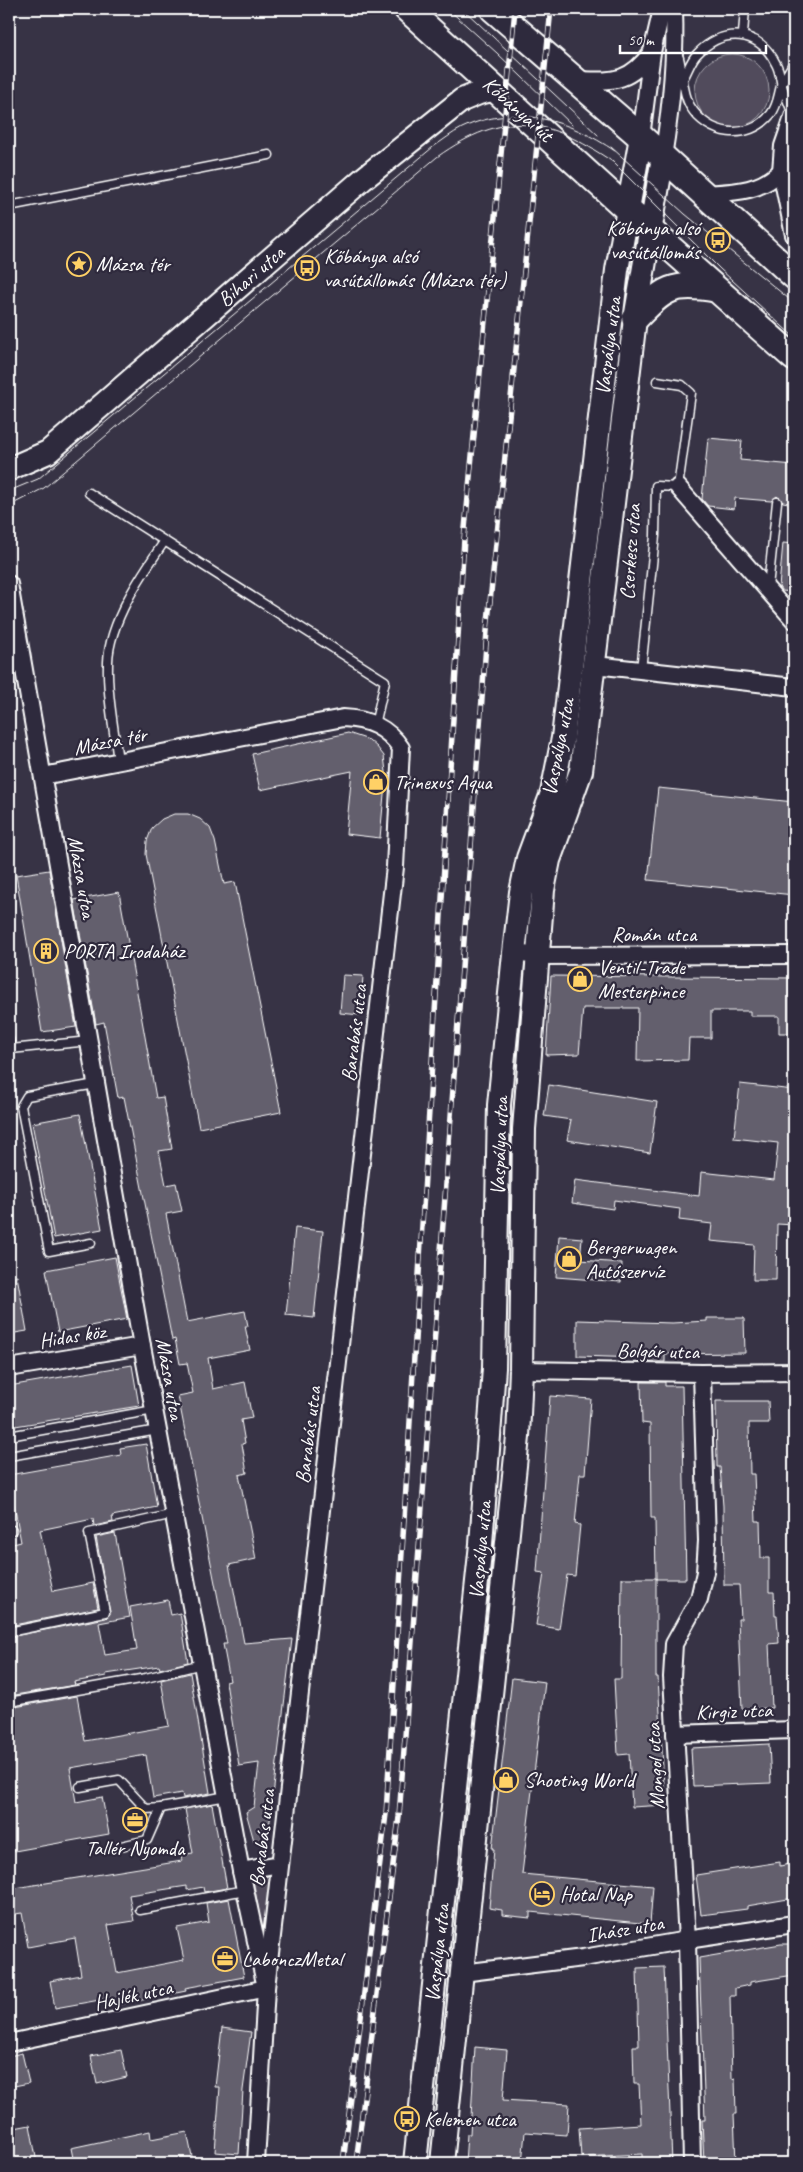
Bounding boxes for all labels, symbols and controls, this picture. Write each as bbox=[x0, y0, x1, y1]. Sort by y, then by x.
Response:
scale bar bbox=[620, 22, 767, 54]
text: 50 m bbox=[628, 31, 655, 50]
street label: Kőbányai út bbox=[477, 71, 560, 149]
place label: Kőbánya alsó vasútállomás bbox=[606, 215, 703, 265]
bus stop icon: Kőbánya alsó vasútállomás bbox=[705, 227, 731, 253]
street label: Bihari utca bbox=[212, 239, 291, 312]
place label: Kőbánya alsó vasútállomás (Mázsa tér) bbox=[324, 243, 507, 293]
place icon: Mázsa tér bbox=[66, 251, 92, 277]
place label: Mázsa tér bbox=[96, 251, 172, 277]
bus stop icon: Kőbánya alsó vasútállomás (Mázsa tér) bbox=[294, 255, 320, 281]
street label: Vaspálya utca bbox=[589, 293, 627, 396]
street label: Cserkesz utca bbox=[614, 501, 646, 601]
street label: Vaspálya utca bbox=[536, 694, 581, 798]
street label: Mázsa tér bbox=[71, 721, 151, 761]
shop icon: Trinexus Aqua bbox=[363, 769, 389, 795]
place label: Trinexus Aqua bbox=[394, 769, 493, 795]
street label: Mázsa utca bbox=[62, 834, 102, 923]
street label: Román utca bbox=[612, 921, 698, 947]
building icon: PORTA Irodaház bbox=[33, 938, 59, 964]
place label: PORTA Irodaház bbox=[64, 938, 187, 964]
place label: Ventil-Trade Mesterpince bbox=[598, 954, 687, 1004]
shop icon: Ventil-Trade Mesterpince bbox=[567, 966, 593, 992]
street label: Barabás utca bbox=[335, 981, 373, 1083]
street label: Vaspálya utca bbox=[484, 1094, 514, 1196]
place label: Bergerwagen Autószervíz bbox=[586, 1234, 678, 1284]
shop icon: Bergerwagen Autószervíz bbox=[556, 1246, 582, 1272]
street label: Hidas köz bbox=[37, 1318, 109, 1354]
street label: Mázsa utca bbox=[150, 1336, 190, 1425]
street label: Bolgár utca bbox=[617, 1337, 701, 1365]
street label: Barabás utca bbox=[289, 1383, 327, 1485]
street label: Vaspálya utca bbox=[463, 1497, 497, 1600]
street label: Kirgiz utca bbox=[695, 1697, 774, 1725]
street label: Mongol utca bbox=[640, 1720, 670, 1810]
shop icon: Shooting World bbox=[493, 1767, 519, 1793]
place label: Shooting World bbox=[524, 1767, 638, 1793]
street label: Barabás utca bbox=[243, 1786, 281, 1888]
office icon: Tallér Nyomda bbox=[122, 1807, 148, 1833]
place label: Tallér Nyomda bbox=[85, 1835, 186, 1861]
hotel icon: Hotal Nap bbox=[529, 1881, 555, 1907]
place label: Hotal Nap bbox=[560, 1881, 634, 1907]
street label: Vaspálya utca bbox=[419, 1900, 455, 2003]
street label: Ihász utca bbox=[585, 1909, 667, 1949]
office icon: LabonczMetal bbox=[212, 1946, 238, 1972]
place label: LabonczMetal bbox=[242, 1946, 346, 1972]
street label: Hajlék utca bbox=[91, 1974, 176, 2016]
bus stop icon: Kelemen utca bbox=[394, 2106, 420, 2132]
place label: Kelemen utca bbox=[424, 2106, 517, 2132]

